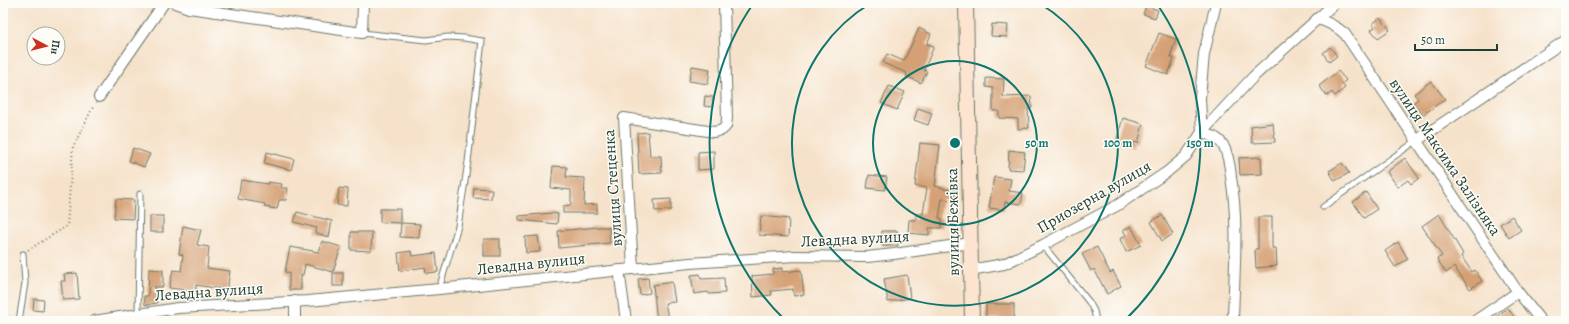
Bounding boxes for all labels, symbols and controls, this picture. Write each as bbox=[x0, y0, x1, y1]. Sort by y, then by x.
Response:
north arrow bbox=[26, 26, 66, 66]
scale bar bbox=[1415, 26, 1497, 52]
text: 50 m bbox=[1421, 32, 1445, 48]
text: Пн bbox=[47, 39, 64, 56]
street label: вулиця Максима Залізняка bbox=[1384, 74, 1506, 241]
street label: вулиця Стеценка bbox=[598, 128, 628, 247]
text: 50 m bbox=[1025, 135, 1049, 151]
text: 100 m bbox=[1104, 135, 1132, 151]
text: 150 m bbox=[1186, 135, 1214, 151]
centre of rings bbox=[948, 136, 962, 150]
street label: Приозерна вулиця bbox=[1033, 155, 1155, 239]
street label: вулиця Бежівка bbox=[941, 167, 965, 276]
street label: Левадна вулиця bbox=[800, 225, 910, 253]
street label: Левадна вулиця bbox=[476, 247, 587, 281]
street label: Левадна вулиця bbox=[154, 277, 264, 307]

